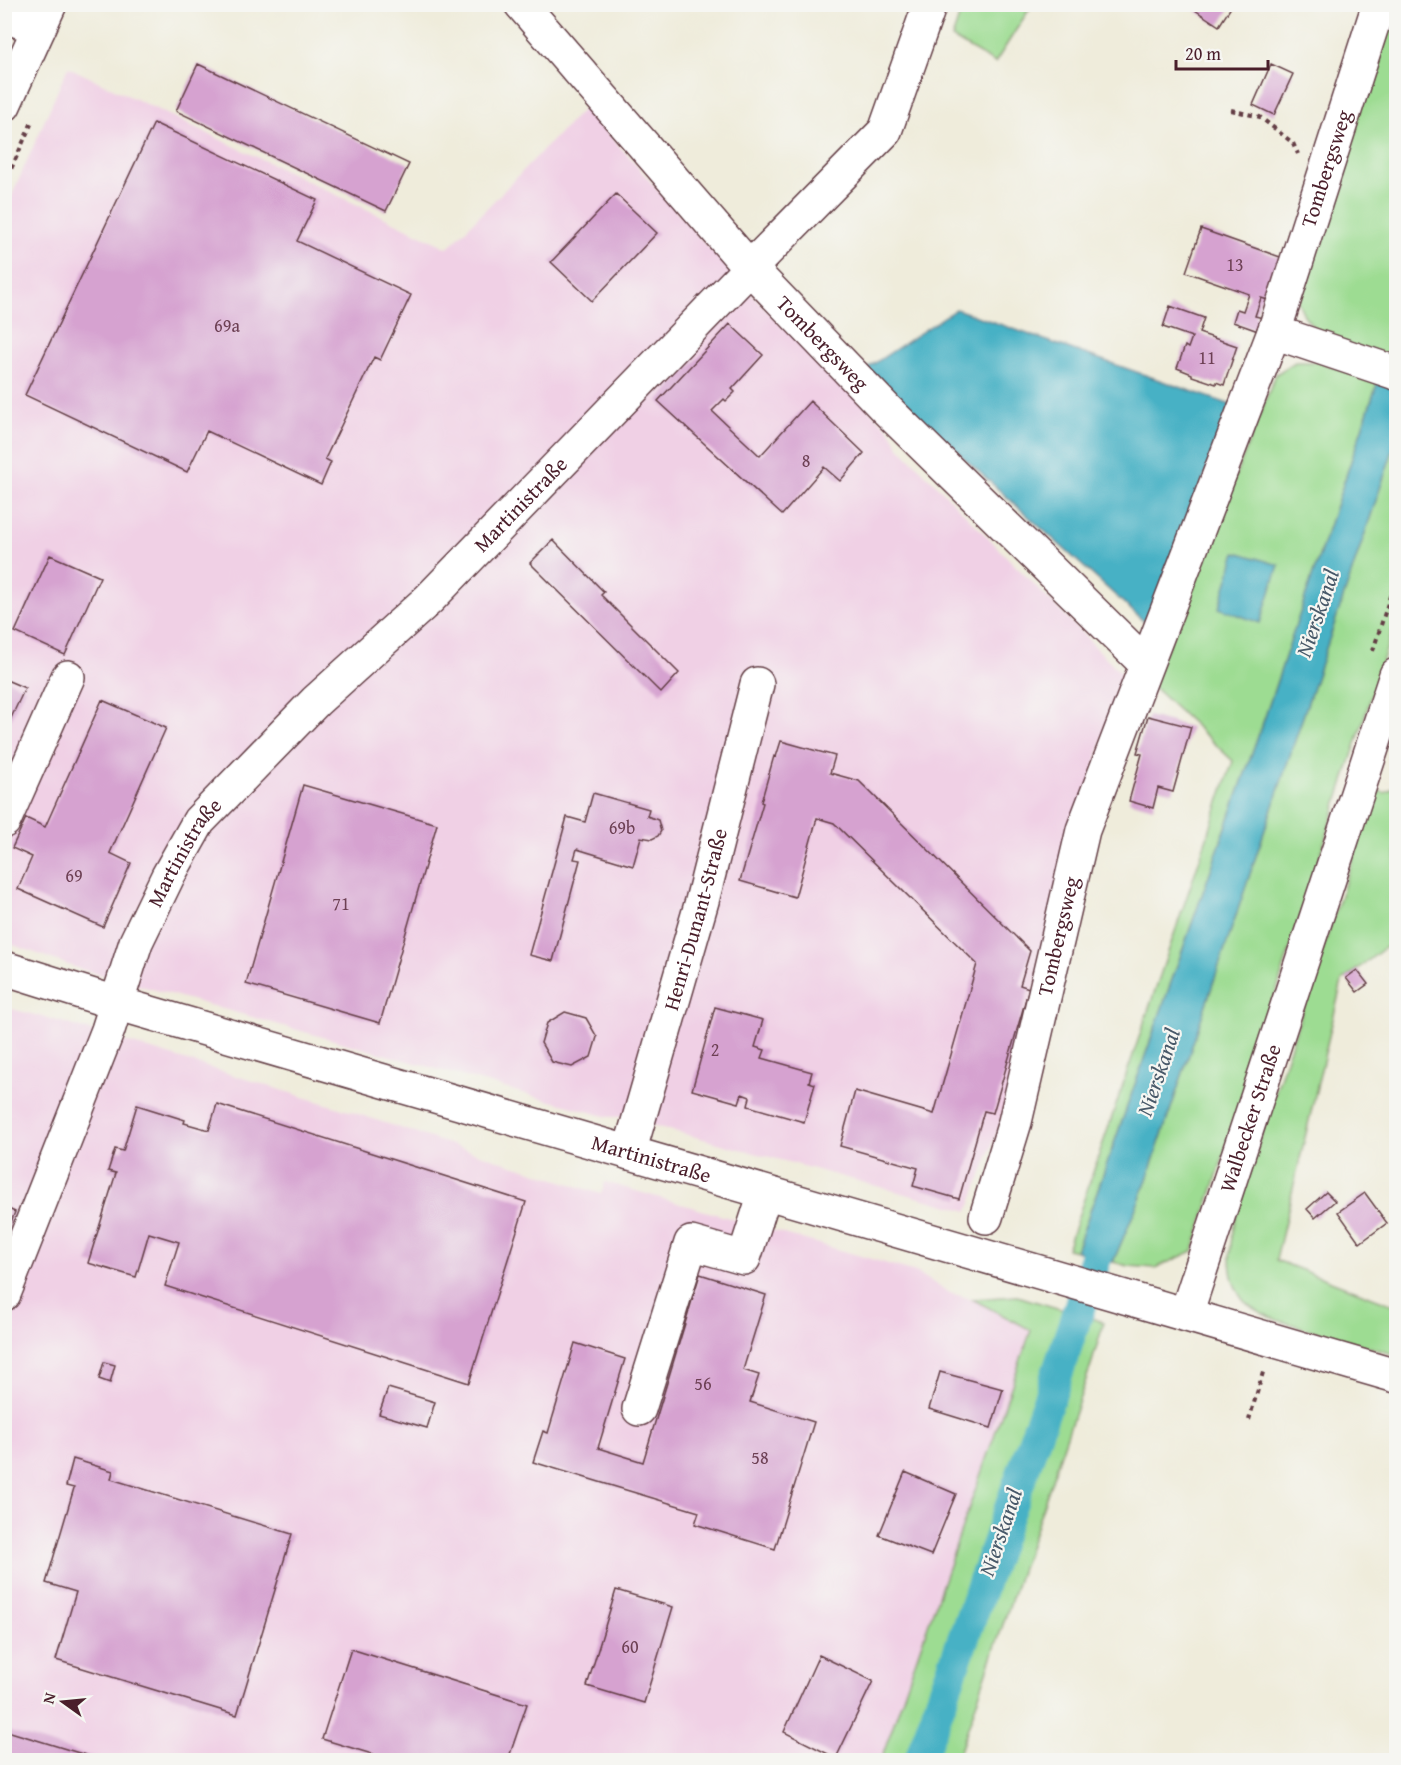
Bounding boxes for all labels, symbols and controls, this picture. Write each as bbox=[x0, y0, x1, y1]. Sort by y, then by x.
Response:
scale bar bbox=[1176, 33, 1268, 71]
text: 20 m bbox=[1185, 40, 1221, 67]
street label: Tombergsweg bbox=[1292, 105, 1359, 231]
house number: 13 bbox=[1226, 251, 1244, 278]
street label: Tombergsweg bbox=[769, 288, 877, 398]
house number: 69a bbox=[214, 312, 240, 339]
house number: 11 bbox=[1198, 344, 1216, 371]
house number: 8 bbox=[802, 447, 810, 474]
street label: Martinistraße bbox=[466, 449, 574, 559]
water label: Nierskanal bbox=[1287, 565, 1347, 662]
street label: Martinistraße bbox=[139, 790, 229, 912]
house number: 69b bbox=[609, 814, 635, 841]
street label: Henri-Dunant-Straße bbox=[655, 825, 735, 1014]
house number: 69 bbox=[65, 862, 83, 889]
street label: Tombergsweg bbox=[1029, 873, 1087, 999]
house number: 71 bbox=[332, 890, 350, 917]
water label: Nierskanal bbox=[1128, 1024, 1188, 1121]
house number: 2 bbox=[711, 1036, 719, 1063]
street label: Walbecker Straße bbox=[1211, 1040, 1289, 1196]
street label: Martinistraße bbox=[588, 1126, 715, 1191]
house number: 56 bbox=[694, 1370, 712, 1397]
house number: 58 bbox=[751, 1444, 769, 1471]
water label: Nierskanal bbox=[970, 1484, 1030, 1581]
house number: 60 bbox=[621, 1633, 639, 1660]
north arrow bbox=[33, 1672, 93, 1732]
text: N bbox=[36, 1690, 62, 1706]

